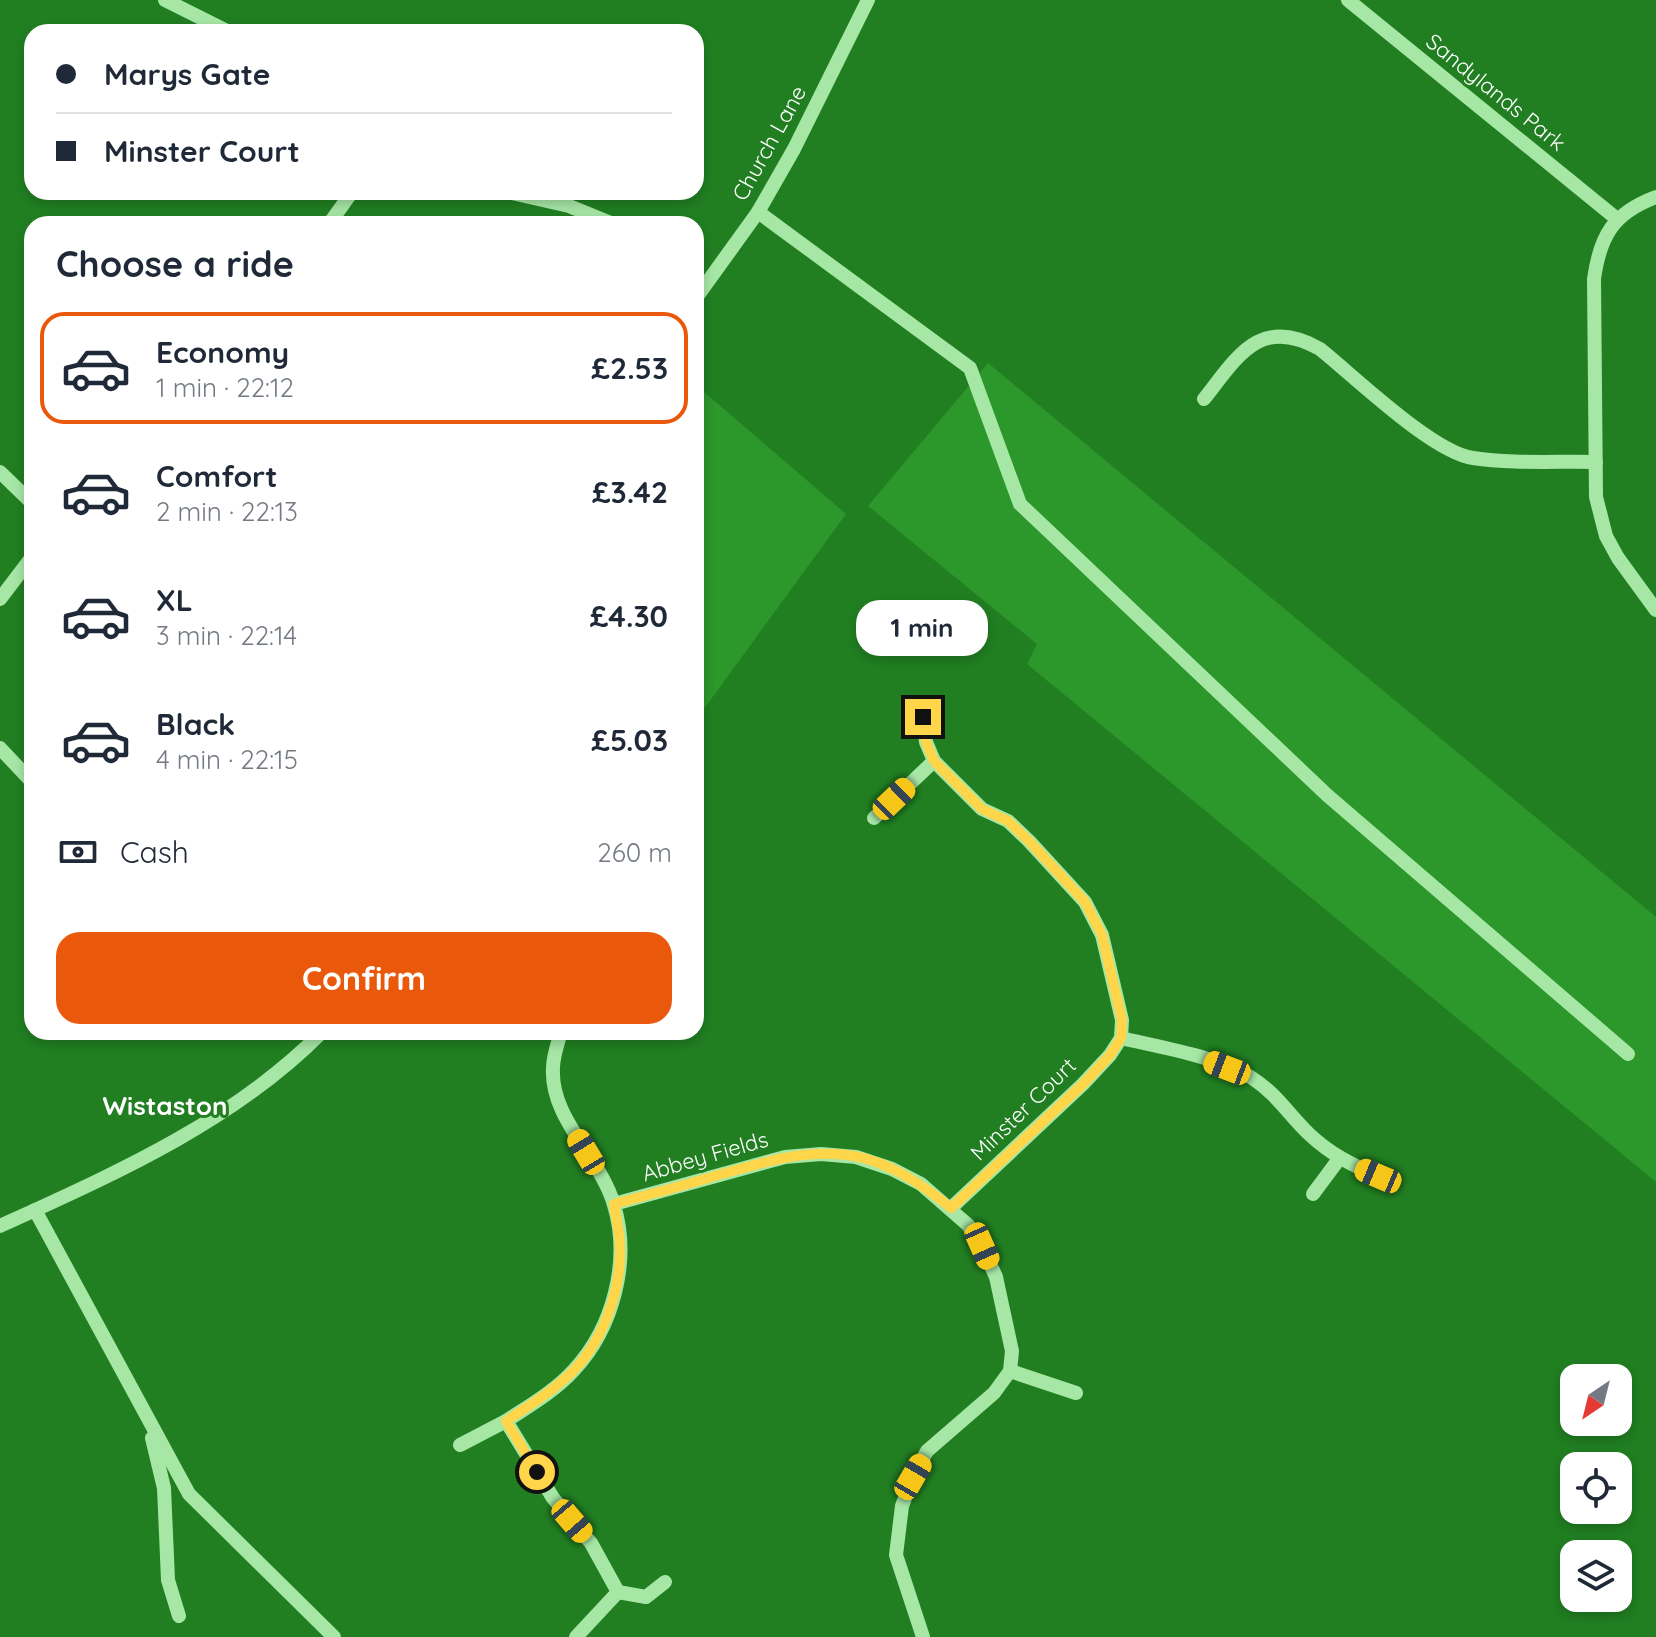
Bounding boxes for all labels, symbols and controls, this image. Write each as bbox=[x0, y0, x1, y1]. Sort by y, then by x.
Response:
street label: Sandylands Park bbox=[1421, 27, 1571, 157]
text: Marys Gate bbox=[104, 55, 271, 93]
street label: Church Lane bbox=[726, 80, 812, 206]
text: Minster Court bbox=[104, 132, 300, 170]
text: Choose a ride bbox=[56, 241, 294, 286]
icon: car bbox=[60, 332, 132, 404]
text: Economy bbox=[156, 333, 289, 371]
text: £2.53 bbox=[591, 349, 668, 387]
text: 1 min · 22:12 bbox=[156, 371, 294, 404]
icon: car bbox=[60, 456, 132, 528]
text: Comfort bbox=[156, 457, 277, 495]
text: £3.42 bbox=[592, 473, 668, 511]
text: 2 min · 22:13 bbox=[156, 495, 298, 528]
icon: car bbox=[60, 580, 132, 652]
text: XL bbox=[156, 581, 193, 619]
text: £4.30 bbox=[590, 597, 668, 635]
callout: 1 min bbox=[857, 601, 989, 657]
text: 1 min bbox=[891, 611, 954, 644]
text: 3 min · 22:14 bbox=[156, 619, 297, 652]
route end bbox=[905, 699, 941, 735]
icon: car bbox=[60, 704, 132, 776]
text: Black bbox=[156, 705, 235, 743]
text: £5.03 bbox=[591, 721, 668, 759]
text: 4 min · 22:15 bbox=[156, 743, 298, 776]
car bbox=[868, 774, 920, 824]
icon: cash bbox=[56, 830, 100, 874]
text: Cash bbox=[120, 833, 189, 871]
text: 260 m bbox=[597, 836, 672, 869]
button: Confirm bbox=[56, 932, 672, 1024]
car bbox=[1200, 1048, 1254, 1088]
street label: Minster Court bbox=[964, 1052, 1082, 1166]
district label: Wistaston bbox=[103, 1089, 227, 1122]
car bbox=[563, 1125, 609, 1179]
street label: Abbey Fields bbox=[639, 1125, 771, 1187]
car bbox=[1351, 1156, 1405, 1196]
car bbox=[961, 1219, 1003, 1273]
north arrow bbox=[1560, 1364, 1632, 1436]
map controls bbox=[1560, 1364, 1632, 1612]
car bbox=[891, 1450, 935, 1504]
button: locate bbox=[1560, 1452, 1632, 1524]
route start bbox=[519, 1454, 555, 1490]
car bbox=[547, 1495, 597, 1547]
button: layers bbox=[1560, 1540, 1632, 1612]

